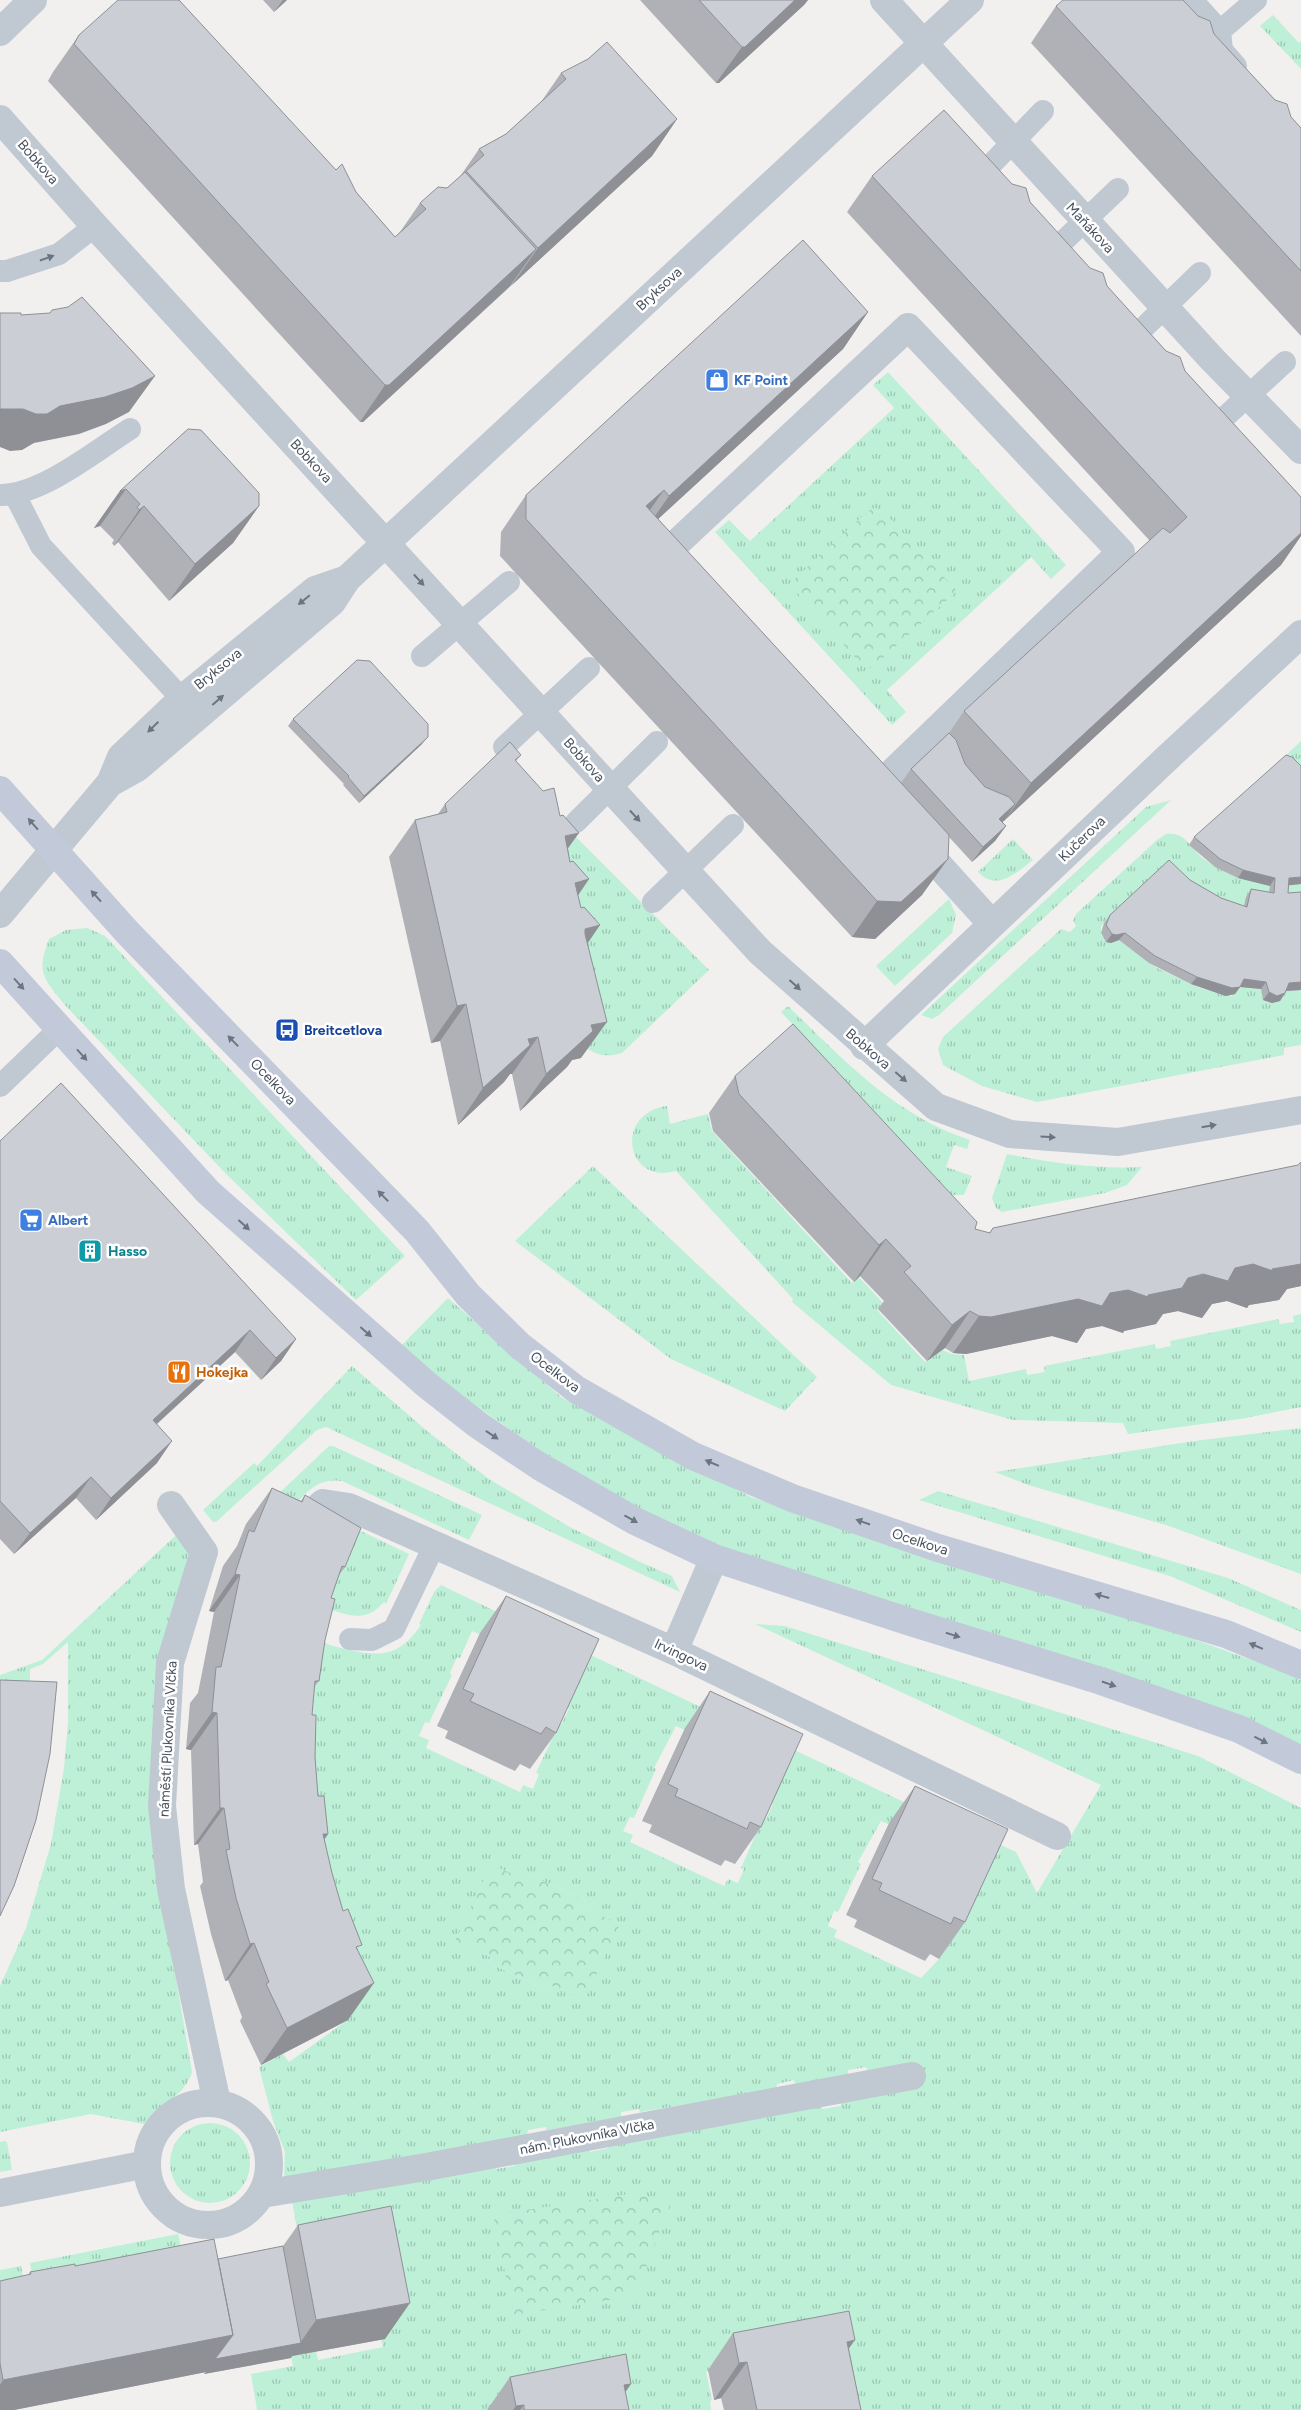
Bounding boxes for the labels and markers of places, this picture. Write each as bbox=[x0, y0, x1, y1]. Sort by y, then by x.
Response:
shop icon: KF Point bbox=[704, 367, 730, 393]
place label: KF Point bbox=[734, 372, 788, 389]
bus stop icon: Breitcetlova bbox=[274, 1017, 300, 1043]
place label: Breitcetlova bbox=[304, 1022, 382, 1039]
supermarket icon: Albert bbox=[18, 1207, 44, 1233]
place label: Albert bbox=[48, 1212, 89, 1229]
building icon: Hasso bbox=[77, 1238, 103, 1264]
place label: Hasso bbox=[108, 1243, 147, 1260]
restaurant icon: Hokejka bbox=[166, 1359, 192, 1385]
place label: Hokejka bbox=[196, 1364, 248, 1381]

